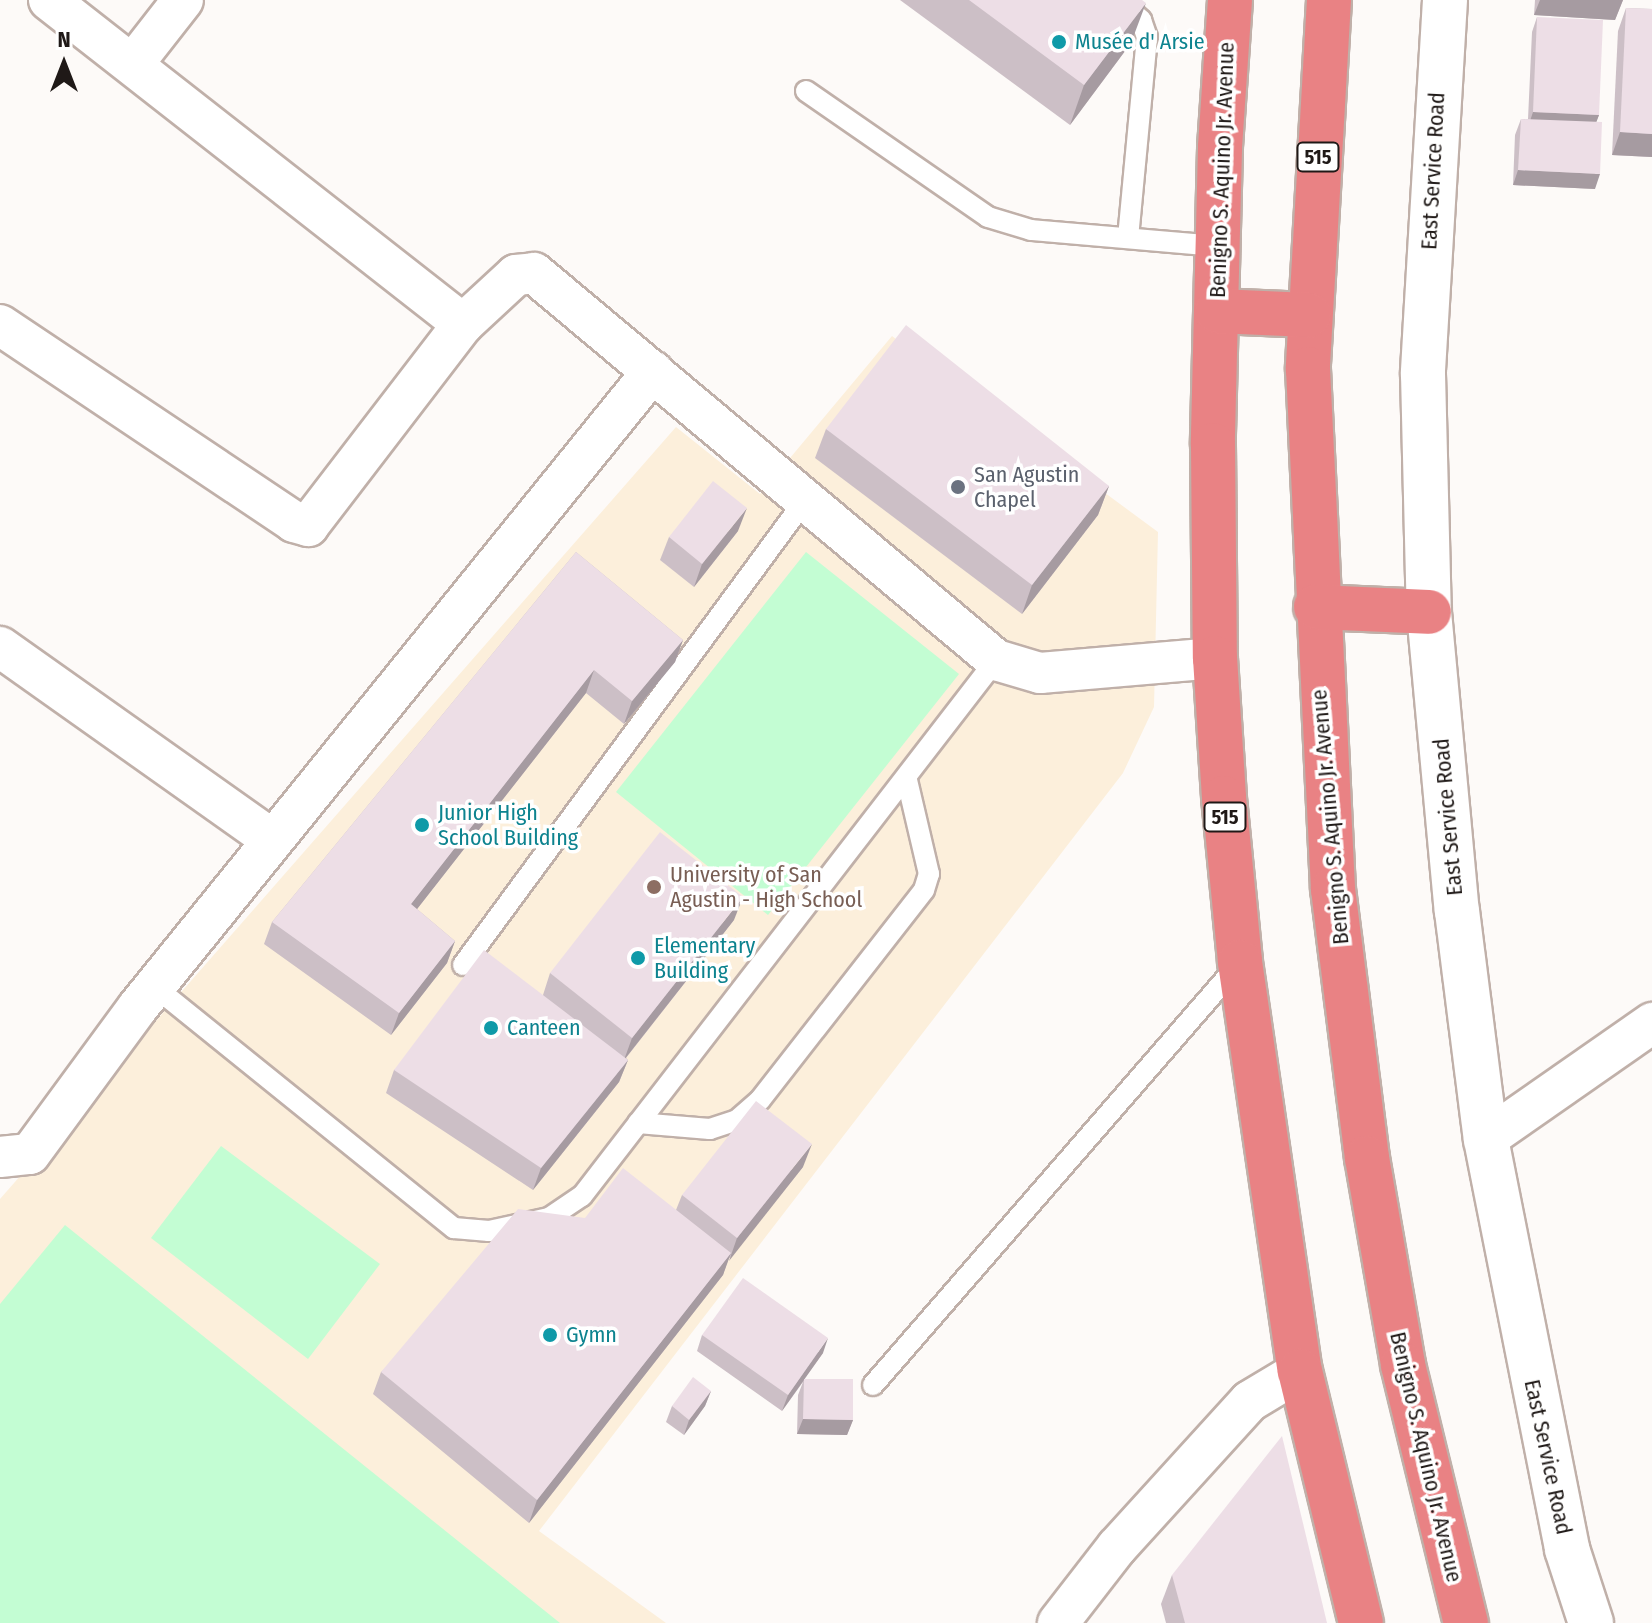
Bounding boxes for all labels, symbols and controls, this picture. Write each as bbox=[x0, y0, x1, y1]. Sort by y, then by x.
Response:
north arrow bbox=[24, 24, 104, 104]
text: N bbox=[57, 26, 71, 53]
place label: Musée d' Arsie bbox=[1075, 29, 1205, 55]
marker: Musée d' Arsie bbox=[1050, 33, 1068, 51]
street label: Benigno S. Aquino Jr. Avenue bbox=[1204, 42, 1240, 298]
street label: East Service Road bbox=[1416, 91, 1450, 251]
road number: 515 bbox=[1296, 141, 1340, 173]
place label: San Agustin Chapel bbox=[974, 461, 1079, 512]
marker: San Agustin Chapel bbox=[949, 478, 967, 496]
street label: Benigno S. Aquino Jr. Avenue bbox=[1306, 688, 1354, 946]
street label: East Service Road bbox=[1428, 737, 1468, 897]
place label: Junior High School Building bbox=[438, 799, 578, 850]
road number: 515 bbox=[1203, 801, 1247, 833]
marker: Junior High School Building bbox=[413, 816, 431, 834]
place label: University of San Agustin - High School bbox=[670, 861, 862, 912]
marker: University of San Agustin - High School bbox=[645, 878, 663, 896]
place label: Elementary Building bbox=[654, 932, 755, 984]
marker: Elementary Building bbox=[629, 949, 647, 967]
place label: Canteen bbox=[507, 1015, 581, 1041]
marker: Canteen bbox=[482, 1019, 500, 1037]
place label: Gymn bbox=[566, 1322, 617, 1348]
marker: Gymn bbox=[541, 1326, 559, 1344]
street label: Benigno S. Aquino Jr. Avenue bbox=[1384, 1329, 1468, 1585]
street label: East Service Road bbox=[1519, 1377, 1577, 1537]

